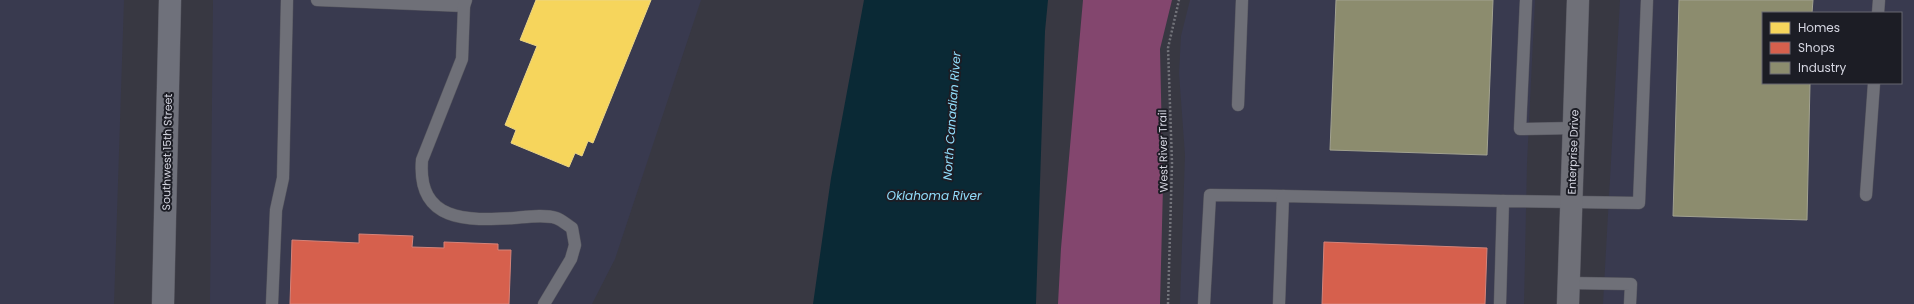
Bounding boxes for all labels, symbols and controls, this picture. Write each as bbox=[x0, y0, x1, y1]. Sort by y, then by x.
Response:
legend bbox=[1762, 12, 1902, 84]
text: Homes bbox=[1798, 19, 1840, 36]
text: Shops bbox=[1798, 39, 1835, 56]
water label: North Canadian River bbox=[939, 51, 965, 181]
text: Industry bbox=[1798, 59, 1847, 76]
street label: Southwest 15th Street bbox=[158, 94, 176, 210]
street label: Enterprise Drive bbox=[1564, 109, 1582, 195]
street label: West River Trail bbox=[1154, 110, 1172, 192]
water label: Oklahoma River bbox=[887, 187, 982, 204]

